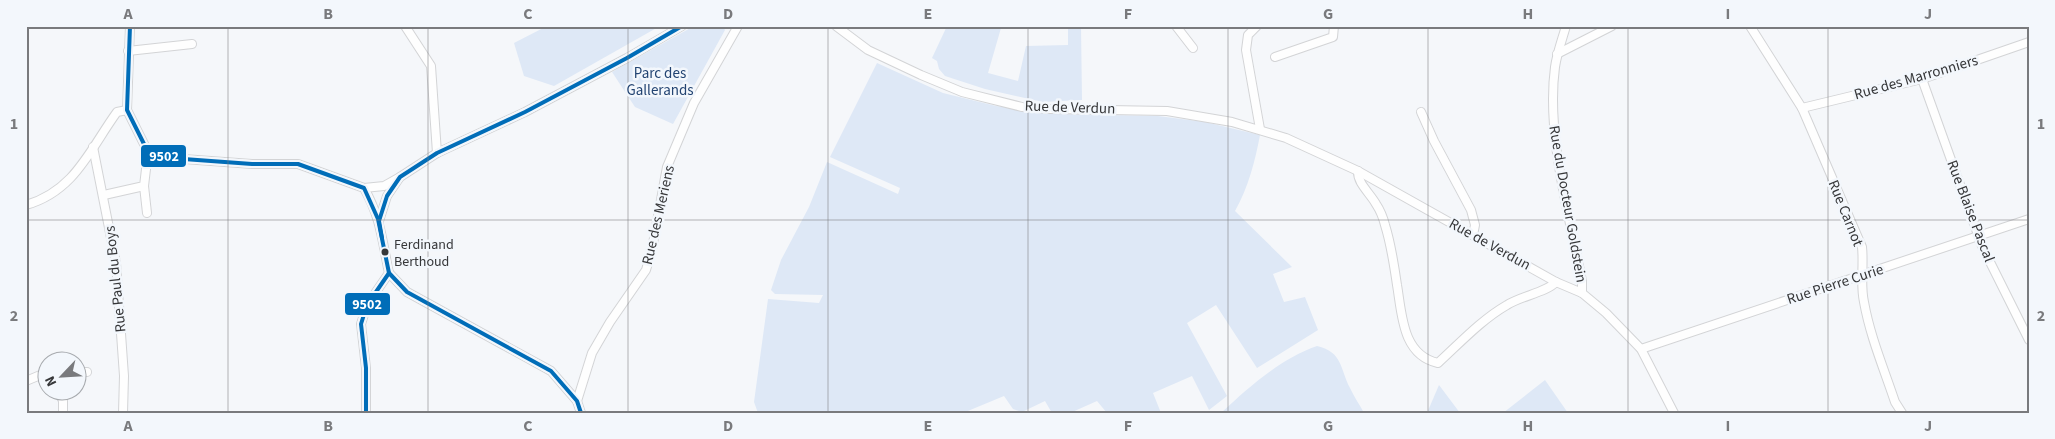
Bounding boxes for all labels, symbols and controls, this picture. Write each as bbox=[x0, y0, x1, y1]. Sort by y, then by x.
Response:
text: A bbox=[122, 3, 133, 25]
text: B bbox=[323, 3, 333, 25]
text: C bbox=[523, 3, 533, 25]
text: D bbox=[723, 3, 733, 25]
text: E bbox=[924, 3, 932, 25]
text: F bbox=[1124, 3, 1132, 25]
text: G bbox=[1323, 3, 1333, 25]
text: H bbox=[1523, 3, 1533, 25]
text: I bbox=[1726, 3, 1730, 25]
text: J bbox=[1924, 3, 1932, 25]
street label: Rue des Marronniers bbox=[1852, 50, 1981, 105]
park label: Parc des Gallerands bbox=[626, 63, 694, 101]
street label: Rue de Verdun bbox=[1024, 95, 1116, 120]
text: 1 bbox=[10, 113, 18, 135]
text: 1 bbox=[2037, 113, 2045, 135]
street label: Rue du Docteur Goldstein bbox=[1543, 124, 1592, 284]
line badge: 9502 bbox=[140, 144, 187, 168]
text: 9502 bbox=[149, 147, 179, 167]
street label: Rue Blaise Pascal bbox=[1941, 157, 2000, 265]
street label: Rue des Meriens bbox=[637, 163, 680, 267]
street label: Rue Carnot bbox=[1823, 177, 1868, 249]
street label: Rue de Verdun bbox=[1445, 213, 1534, 276]
street label: Rue Paul du Boys bbox=[99, 225, 132, 333]
place label: Ferdinand Berthoud bbox=[394, 235, 454, 272]
marker: Ferdinand Berthoud bbox=[380, 247, 390, 257]
street label: Rue Pierre Curie bbox=[1784, 259, 1886, 310]
line badge: 9502 bbox=[344, 292, 391, 316]
text: 9502 bbox=[352, 295, 382, 315]
text: 2 bbox=[10, 305, 18, 327]
text: 2 bbox=[2037, 305, 2045, 327]
north arrow bbox=[38, 352, 88, 402]
text: N bbox=[40, 373, 62, 390]
text: A bbox=[122, 415, 133, 437]
text: B bbox=[323, 415, 333, 437]
text: C bbox=[523, 415, 533, 437]
text: D bbox=[723, 415, 733, 437]
text: E bbox=[924, 415, 932, 437]
text: F bbox=[1124, 415, 1132, 437]
text: G bbox=[1323, 415, 1333, 437]
text: H bbox=[1523, 415, 1533, 437]
text: I bbox=[1726, 415, 1730, 437]
text: J bbox=[1924, 415, 1932, 437]

